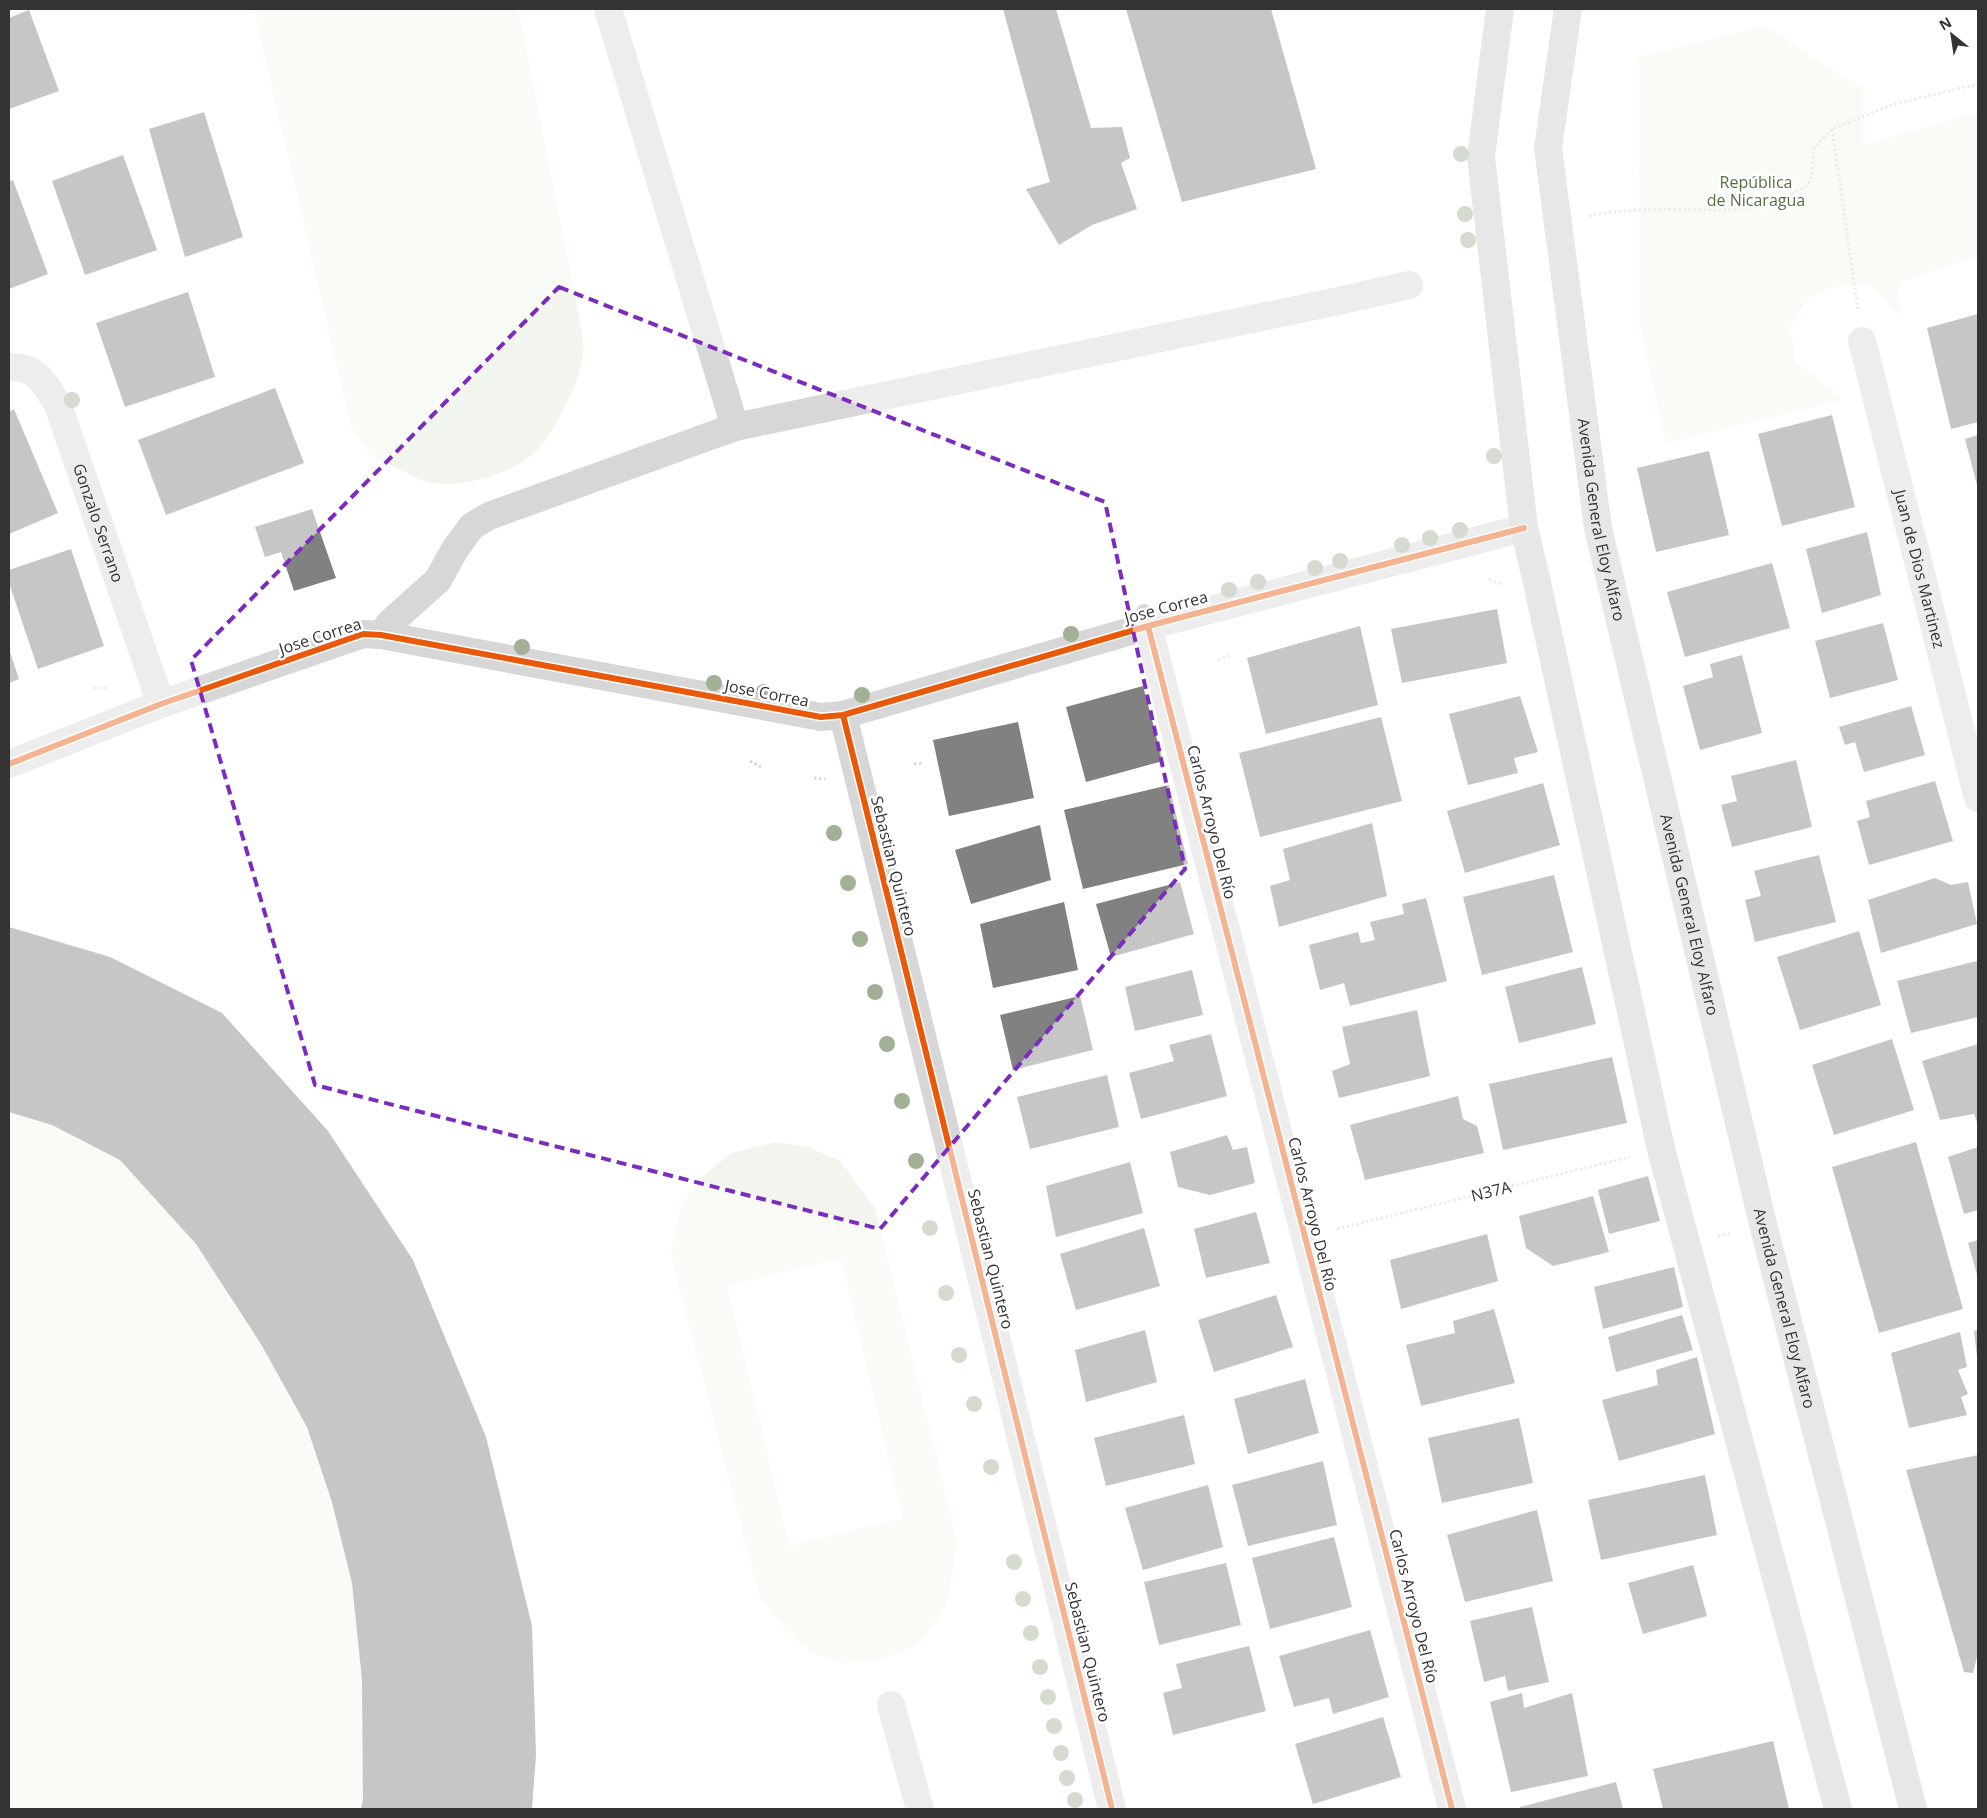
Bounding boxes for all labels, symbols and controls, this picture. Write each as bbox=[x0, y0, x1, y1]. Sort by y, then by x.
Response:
north arrow bbox=[1927, 10, 1977, 60]
text: N bbox=[1936, 12, 1955, 34]
park label: República de Nicaragua bbox=[1707, 171, 1805, 211]
street label: Avenida General Eloy Alfaro bbox=[1573, 417, 1631, 623]
street label: Gonzalo Serrano bbox=[68, 460, 129, 585]
street label: Juan de Dios Martinez bbox=[1889, 485, 1951, 650]
street label: Jose Correa bbox=[1120, 585, 1210, 629]
street label: Jose Correa bbox=[274, 612, 364, 660]
street label: Jose Correa bbox=[721, 674, 811, 712]
street label: Carlos Arroyo Del Río bbox=[1182, 743, 1242, 901]
street label: Sebastian Quintero bbox=[866, 794, 922, 938]
street label: Avenida General Eloy Alfaro bbox=[1655, 812, 1724, 1017]
street label: Carlos Arroyo Del Río bbox=[1283, 1135, 1343, 1293]
street label: N37A bbox=[1469, 1175, 1514, 1207]
street label: Sebastian Quintero bbox=[963, 1187, 1019, 1331]
street label: Avenida General Eloy Alfaro bbox=[1749, 1206, 1821, 1411]
street label: Carlos Arroyo Del Río bbox=[1384, 1527, 1444, 1685]
street label: Sebastian Quintero bbox=[1060, 1580, 1116, 1724]

